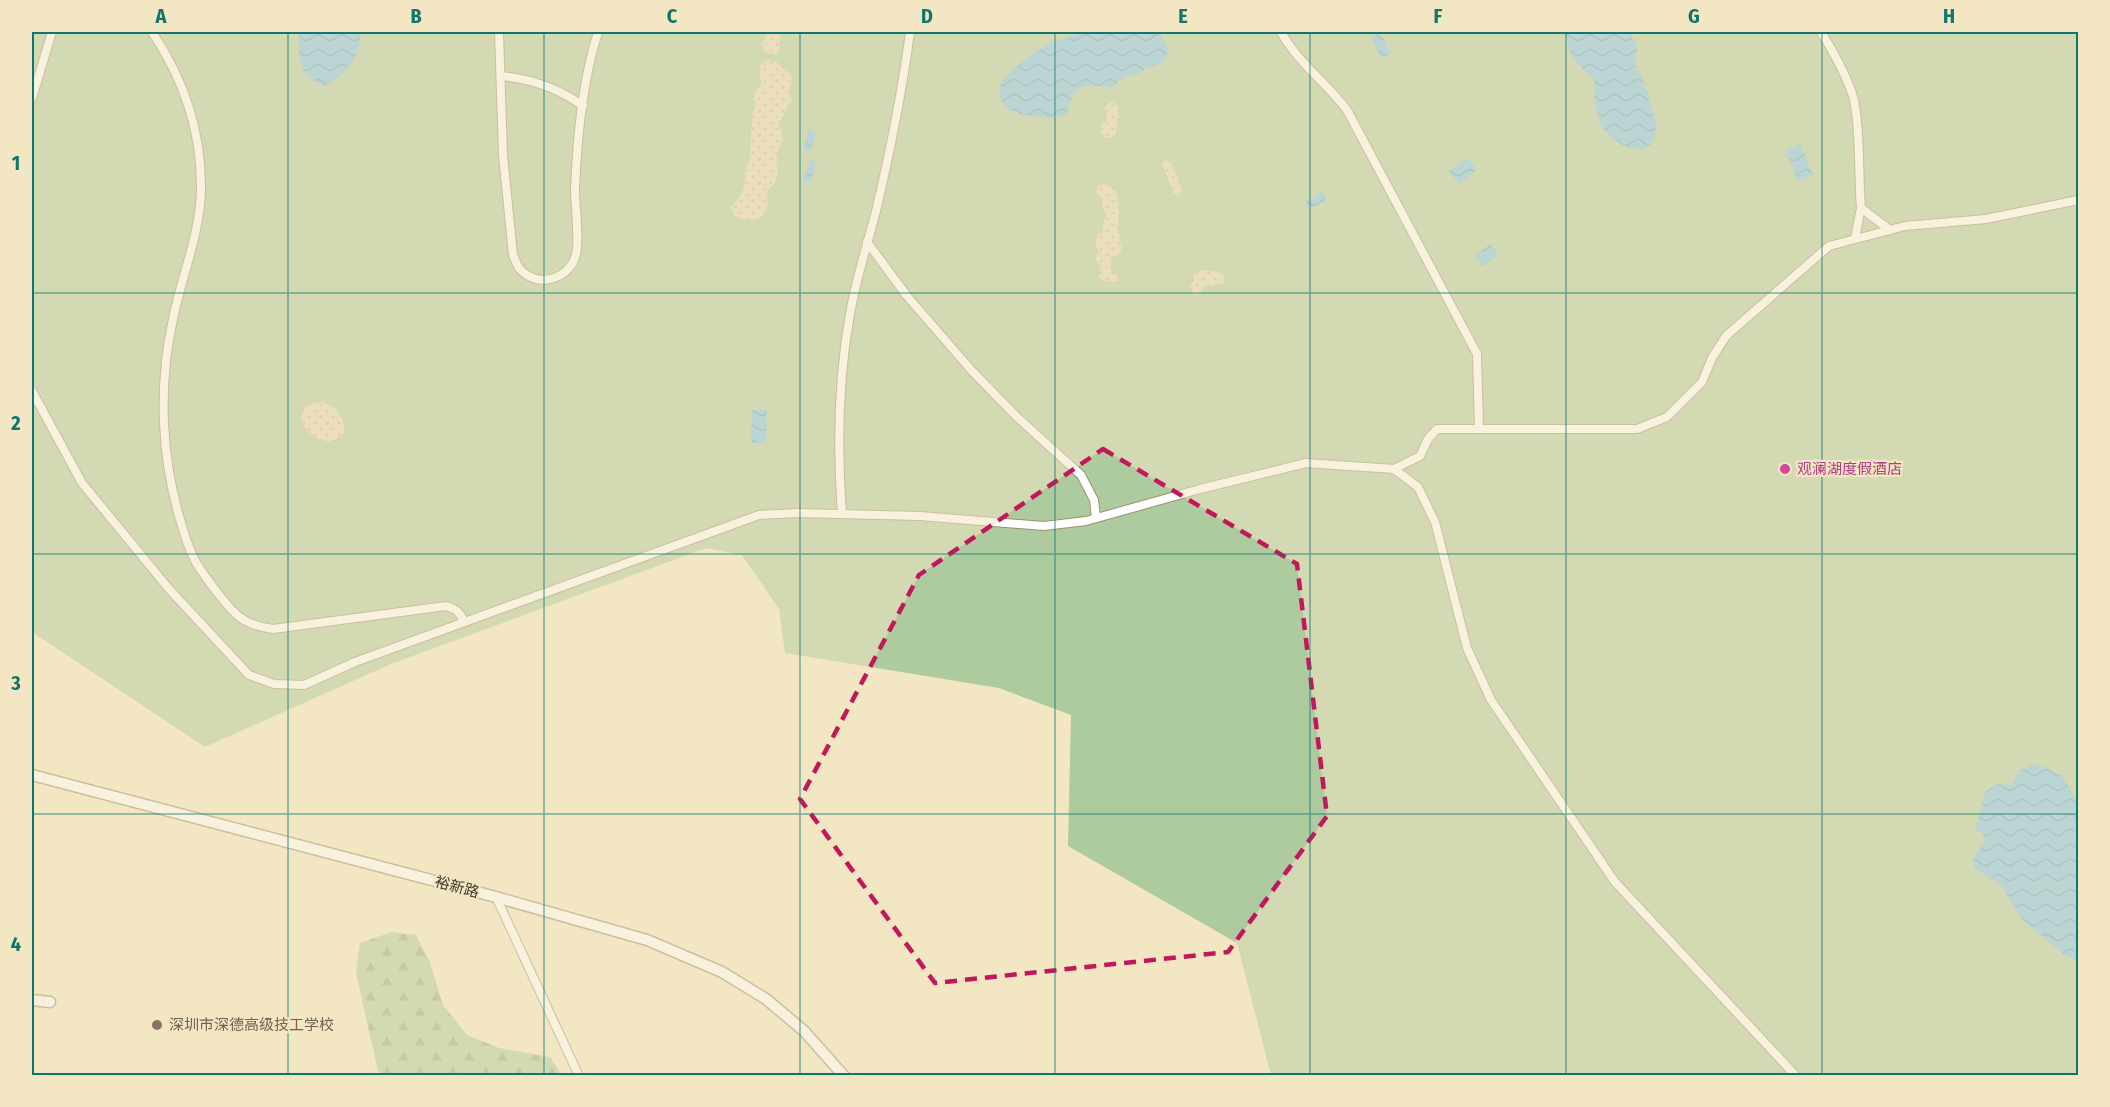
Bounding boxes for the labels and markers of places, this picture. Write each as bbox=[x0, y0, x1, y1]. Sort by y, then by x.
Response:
place label: 观澜湖度假酒店 bbox=[1797, 460, 1902, 478]
marker: 观澜湖度假酒店 bbox=[1778, 462, 1792, 476]
place label: 深圳市深德高级技工学校 bbox=[169, 1016, 334, 1034]
marker: 深圳市深德高级技工学校 bbox=[150, 1018, 164, 1032]

